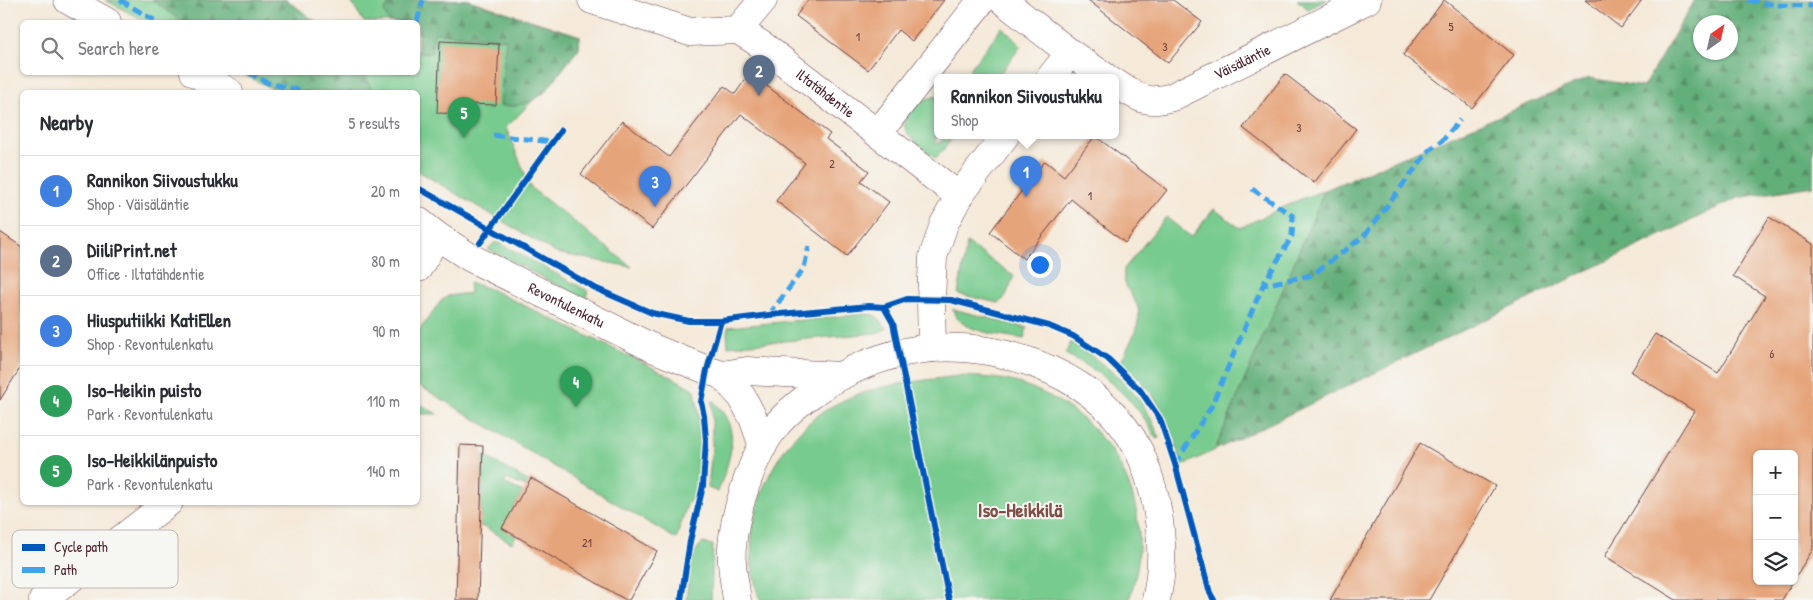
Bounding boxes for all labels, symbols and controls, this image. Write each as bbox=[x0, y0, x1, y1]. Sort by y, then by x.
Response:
north arrow bbox=[1693, 15, 1738, 60]
house number: 5 bbox=[1448, 18, 1454, 35]
search box bbox=[20, 20, 420, 75]
house number: 1 bbox=[856, 28, 860, 45]
icon: search bbox=[38, 34, 66, 62]
text: Search here bbox=[78, 35, 159, 61]
house number: 3 bbox=[1162, 38, 1168, 55]
street label: Väisäläntie bbox=[1210, 39, 1274, 85]
pin: 2 bbox=[743, 55, 775, 96]
street label: Iltatähdentie bbox=[792, 64, 859, 122]
popup bbox=[934, 74, 1119, 139]
text: Rannikon Siivoustukku bbox=[951, 83, 1102, 109]
pin: 5 bbox=[448, 97, 480, 138]
text: Nearby bbox=[40, 108, 93, 137]
text: Shop bbox=[951, 109, 978, 131]
text: 5 results bbox=[349, 112, 400, 134]
house number: 3 bbox=[1296, 119, 1302, 136]
house number: 2 bbox=[829, 155, 835, 172]
pin: 1 bbox=[1010, 156, 1042, 197]
pin: 3 bbox=[639, 166, 671, 207]
text: Rannikon Siivoustukku bbox=[87, 167, 238, 193]
text: 1 bbox=[53, 180, 59, 202]
text: 20 m bbox=[371, 180, 400, 202]
house number: 1 bbox=[1088, 187, 1092, 204]
text: Shop · Väisäläntie bbox=[87, 193, 189, 215]
text: DiiliPrint.net bbox=[87, 237, 176, 263]
text: 2 bbox=[52, 250, 60, 272]
text: 80 m bbox=[371, 250, 400, 272]
your location bbox=[1027, 252, 1053, 278]
text: Office · Iltatähdentie bbox=[87, 263, 205, 285]
street label: Revontulenkatu bbox=[525, 277, 608, 332]
text: Hiusputiikki KatiEllen bbox=[87, 307, 231, 333]
text: 3 bbox=[52, 320, 60, 342]
text: 90 m bbox=[372, 320, 400, 342]
text: Shop · Revontulenkatu bbox=[87, 333, 213, 355]
house number: 6 bbox=[1770, 345, 1775, 362]
pin: 4 bbox=[560, 366, 592, 407]
text: Iso-Heikin puisto bbox=[87, 377, 201, 403]
text: 4 bbox=[53, 390, 59, 412]
text: 110 m bbox=[367, 390, 400, 412]
text: Park · Revontulenkatu bbox=[87, 403, 213, 425]
text: Iso-Heikkilänpuisto bbox=[87, 447, 217, 473]
map controls bbox=[1753, 450, 1798, 585]
button: + bbox=[1753, 450, 1798, 495]
text: 5 bbox=[53, 460, 59, 482]
text: 140 m bbox=[366, 460, 400, 482]
text: Park · Revontulenkatu bbox=[87, 473, 213, 495]
button: − bbox=[1753, 495, 1798, 540]
district label: Iso-Heikkilä bbox=[978, 496, 1062, 523]
legend bbox=[12, 530, 178, 588]
house number: 21 bbox=[582, 534, 592, 551]
text: Cycle path bbox=[54, 537, 108, 557]
button: layers bbox=[1753, 540, 1798, 585]
text: Path bbox=[54, 560, 77, 579]

